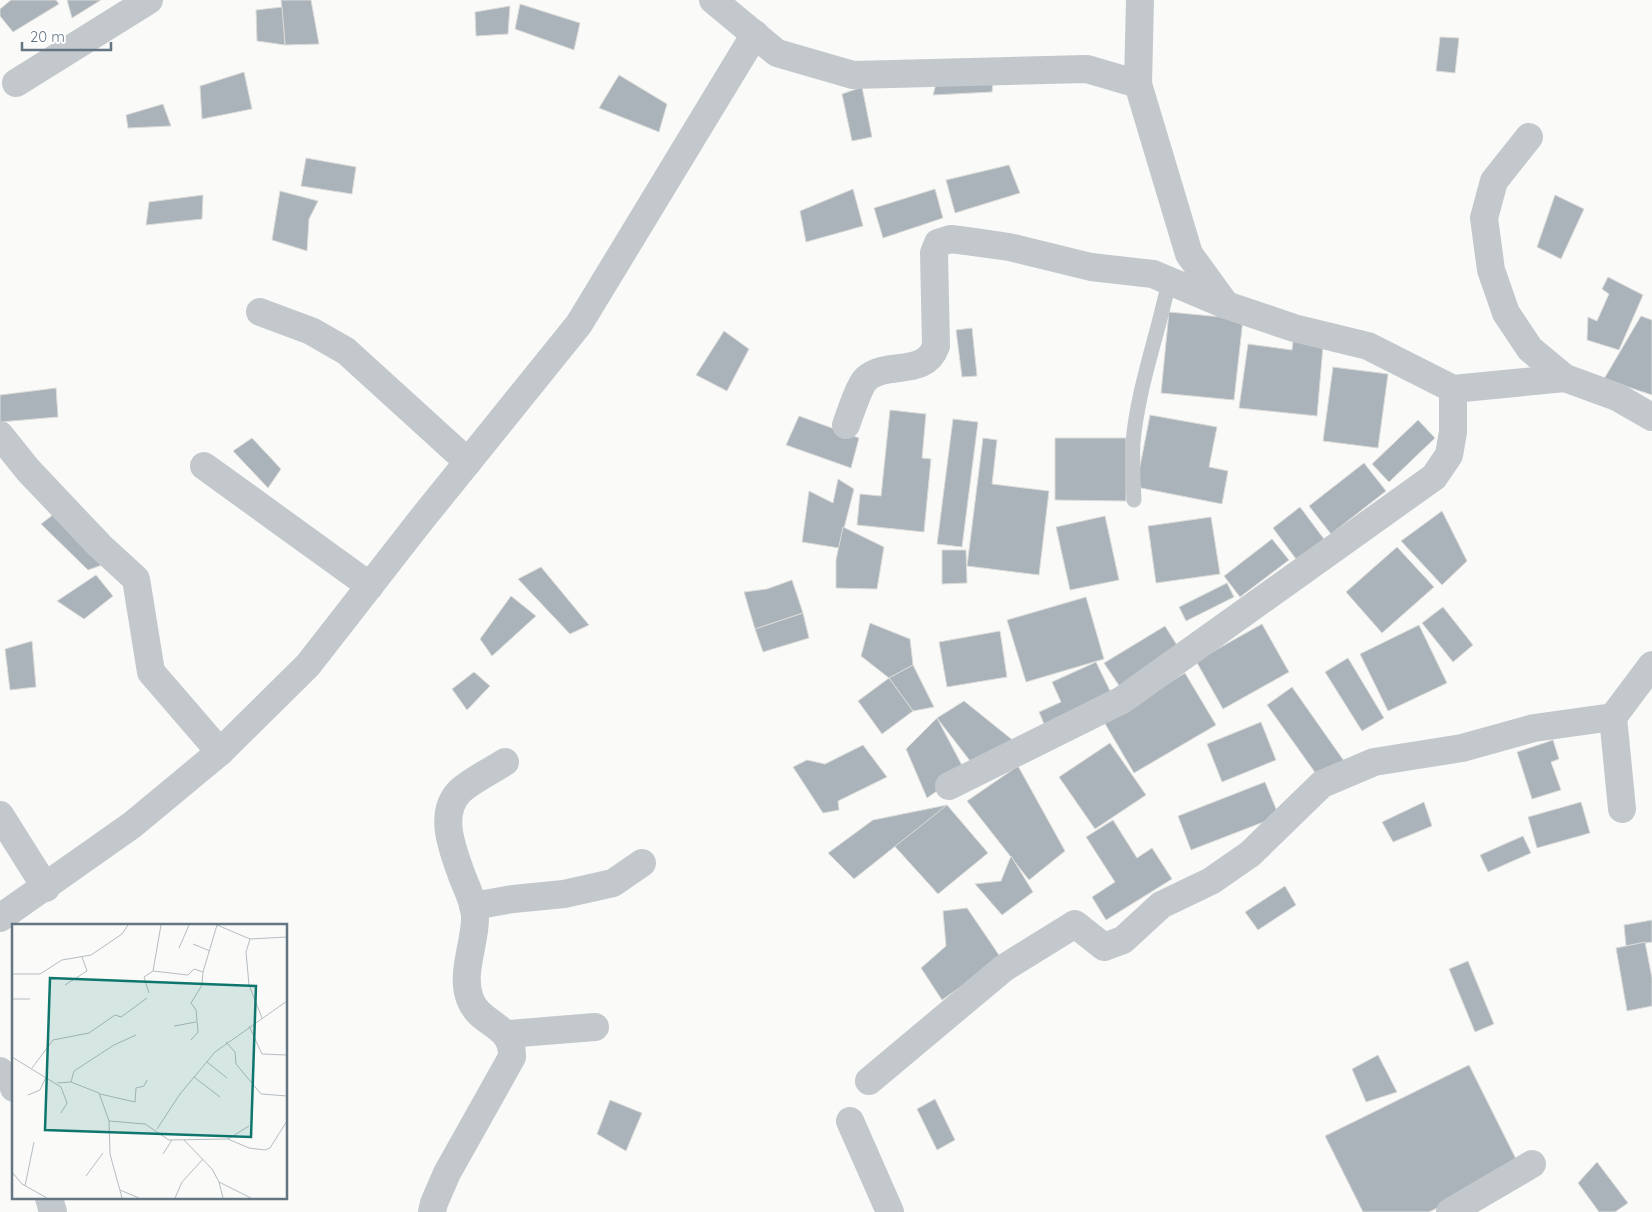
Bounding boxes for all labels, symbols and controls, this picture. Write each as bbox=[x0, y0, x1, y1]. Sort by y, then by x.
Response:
scale bar bbox=[22, 20, 111, 52]
text: 20 m bbox=[30, 27, 65, 46]
inset map bbox=[12, 924, 288, 1200]

